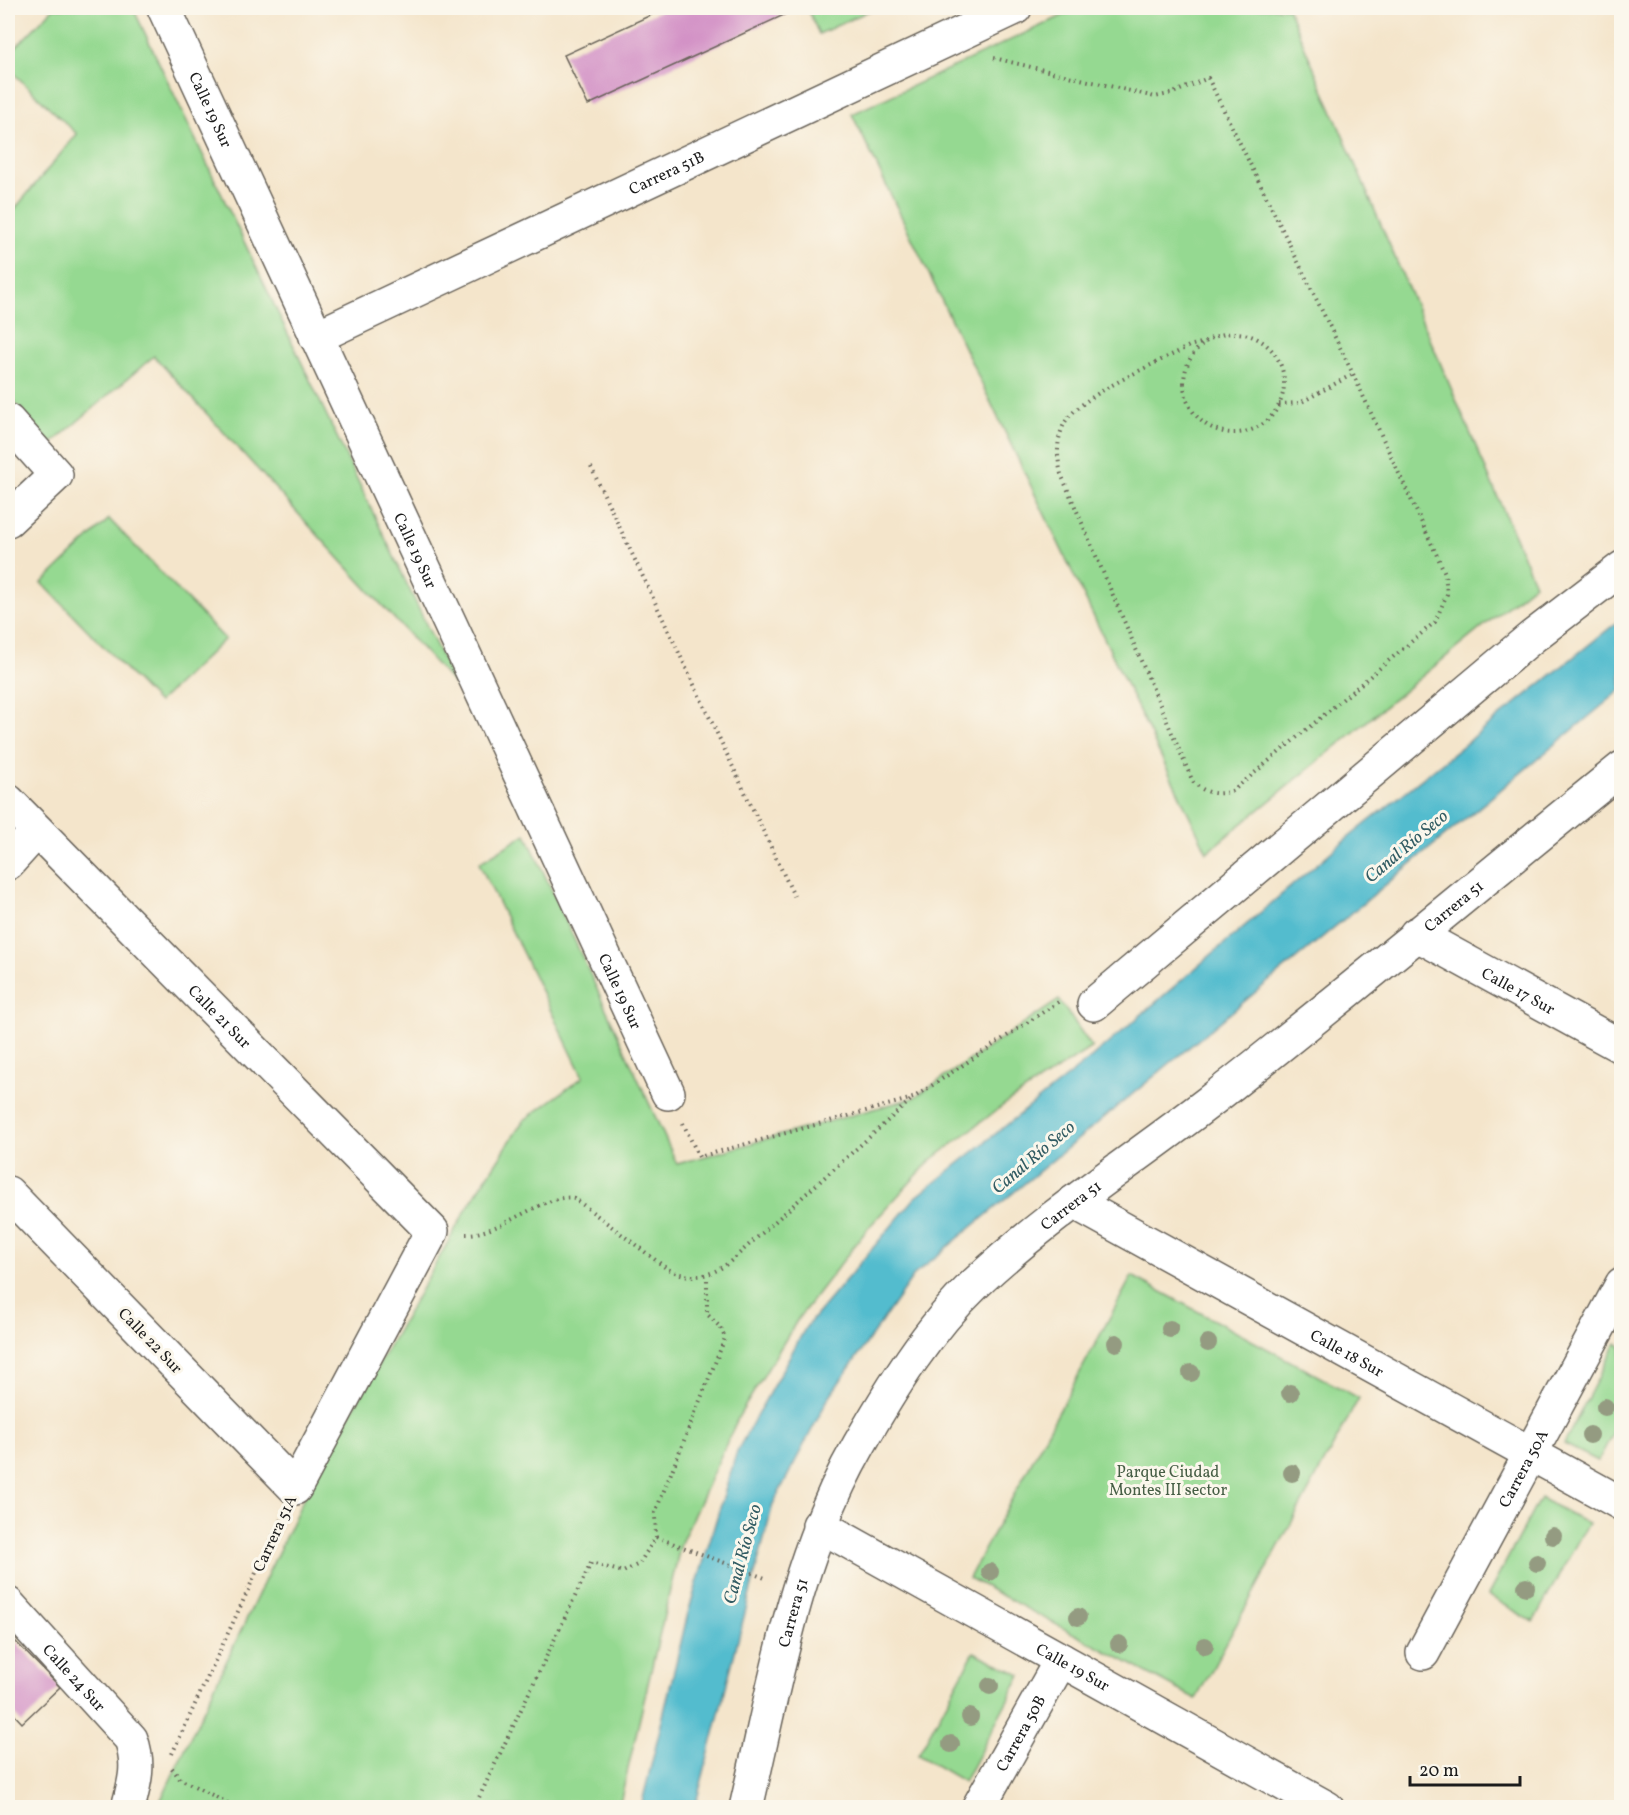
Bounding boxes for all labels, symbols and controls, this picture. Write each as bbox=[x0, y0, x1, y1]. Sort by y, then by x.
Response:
street label: Calle 19 Sur bbox=[182, 69, 237, 152]
street label: Carrera 51B bbox=[626, 147, 708, 201]
street label: Calle 19 Sur bbox=[387, 510, 441, 593]
water label: Canal Río Seco bbox=[1360, 805, 1454, 890]
street label: Carrera 51 bbox=[1420, 876, 1489, 938]
street label: Calle 19 Sur bbox=[592, 951, 646, 1034]
street label: Calle 17 Sur bbox=[1477, 963, 1558, 1021]
street label: Calle 21 Sur bbox=[182, 981, 255, 1054]
water label: Canal Río Seco bbox=[987, 1116, 1081, 1201]
street label: Carrera 51 bbox=[1037, 1176, 1107, 1237]
street label: Calle 22 Sur bbox=[113, 1304, 187, 1379]
street label: Calle 18 Sur bbox=[1306, 1325, 1387, 1384]
street label: Carrera 50A bbox=[1494, 1426, 1554, 1512]
park label: Parque Ciudad Montes III sector bbox=[1109, 1462, 1227, 1502]
street label: Carrera 51A bbox=[248, 1492, 303, 1576]
water label: Canal Río Seco bbox=[718, 1502, 769, 1607]
street label: Carrera 51 bbox=[774, 1575, 814, 1650]
street label: Calle 19 Sur bbox=[1031, 1639, 1113, 1698]
street label: Calle 24 Sur bbox=[37, 1640, 110, 1717]
street label: Carrera 50B bbox=[992, 1692, 1052, 1776]
scale bar bbox=[1410, 1749, 1520, 1787]
text: 20 m bbox=[1419, 1759, 1459, 1784]

